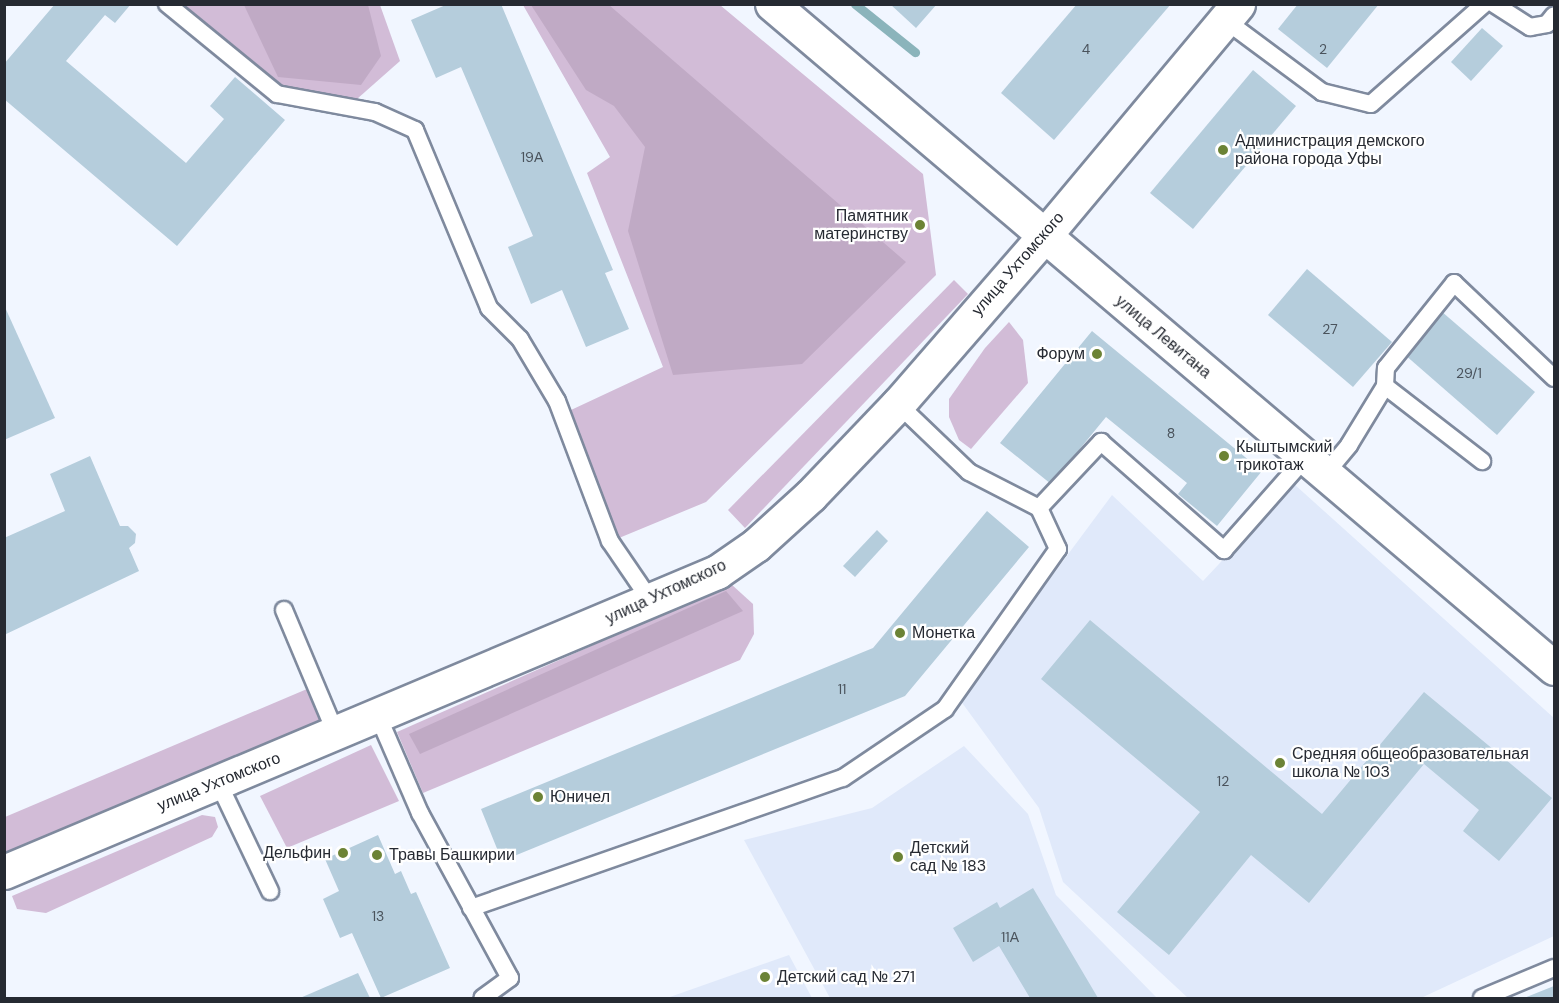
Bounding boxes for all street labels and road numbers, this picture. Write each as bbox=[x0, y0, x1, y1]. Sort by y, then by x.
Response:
street label: улица Ухтомского bbox=[968, 208, 1068, 320]
street label: улица Левитана bbox=[1111, 291, 1215, 383]
street label: улица Ухтомского bbox=[603, 556, 729, 628]
street label: улица Ухтомского bbox=[155, 749, 283, 815]

